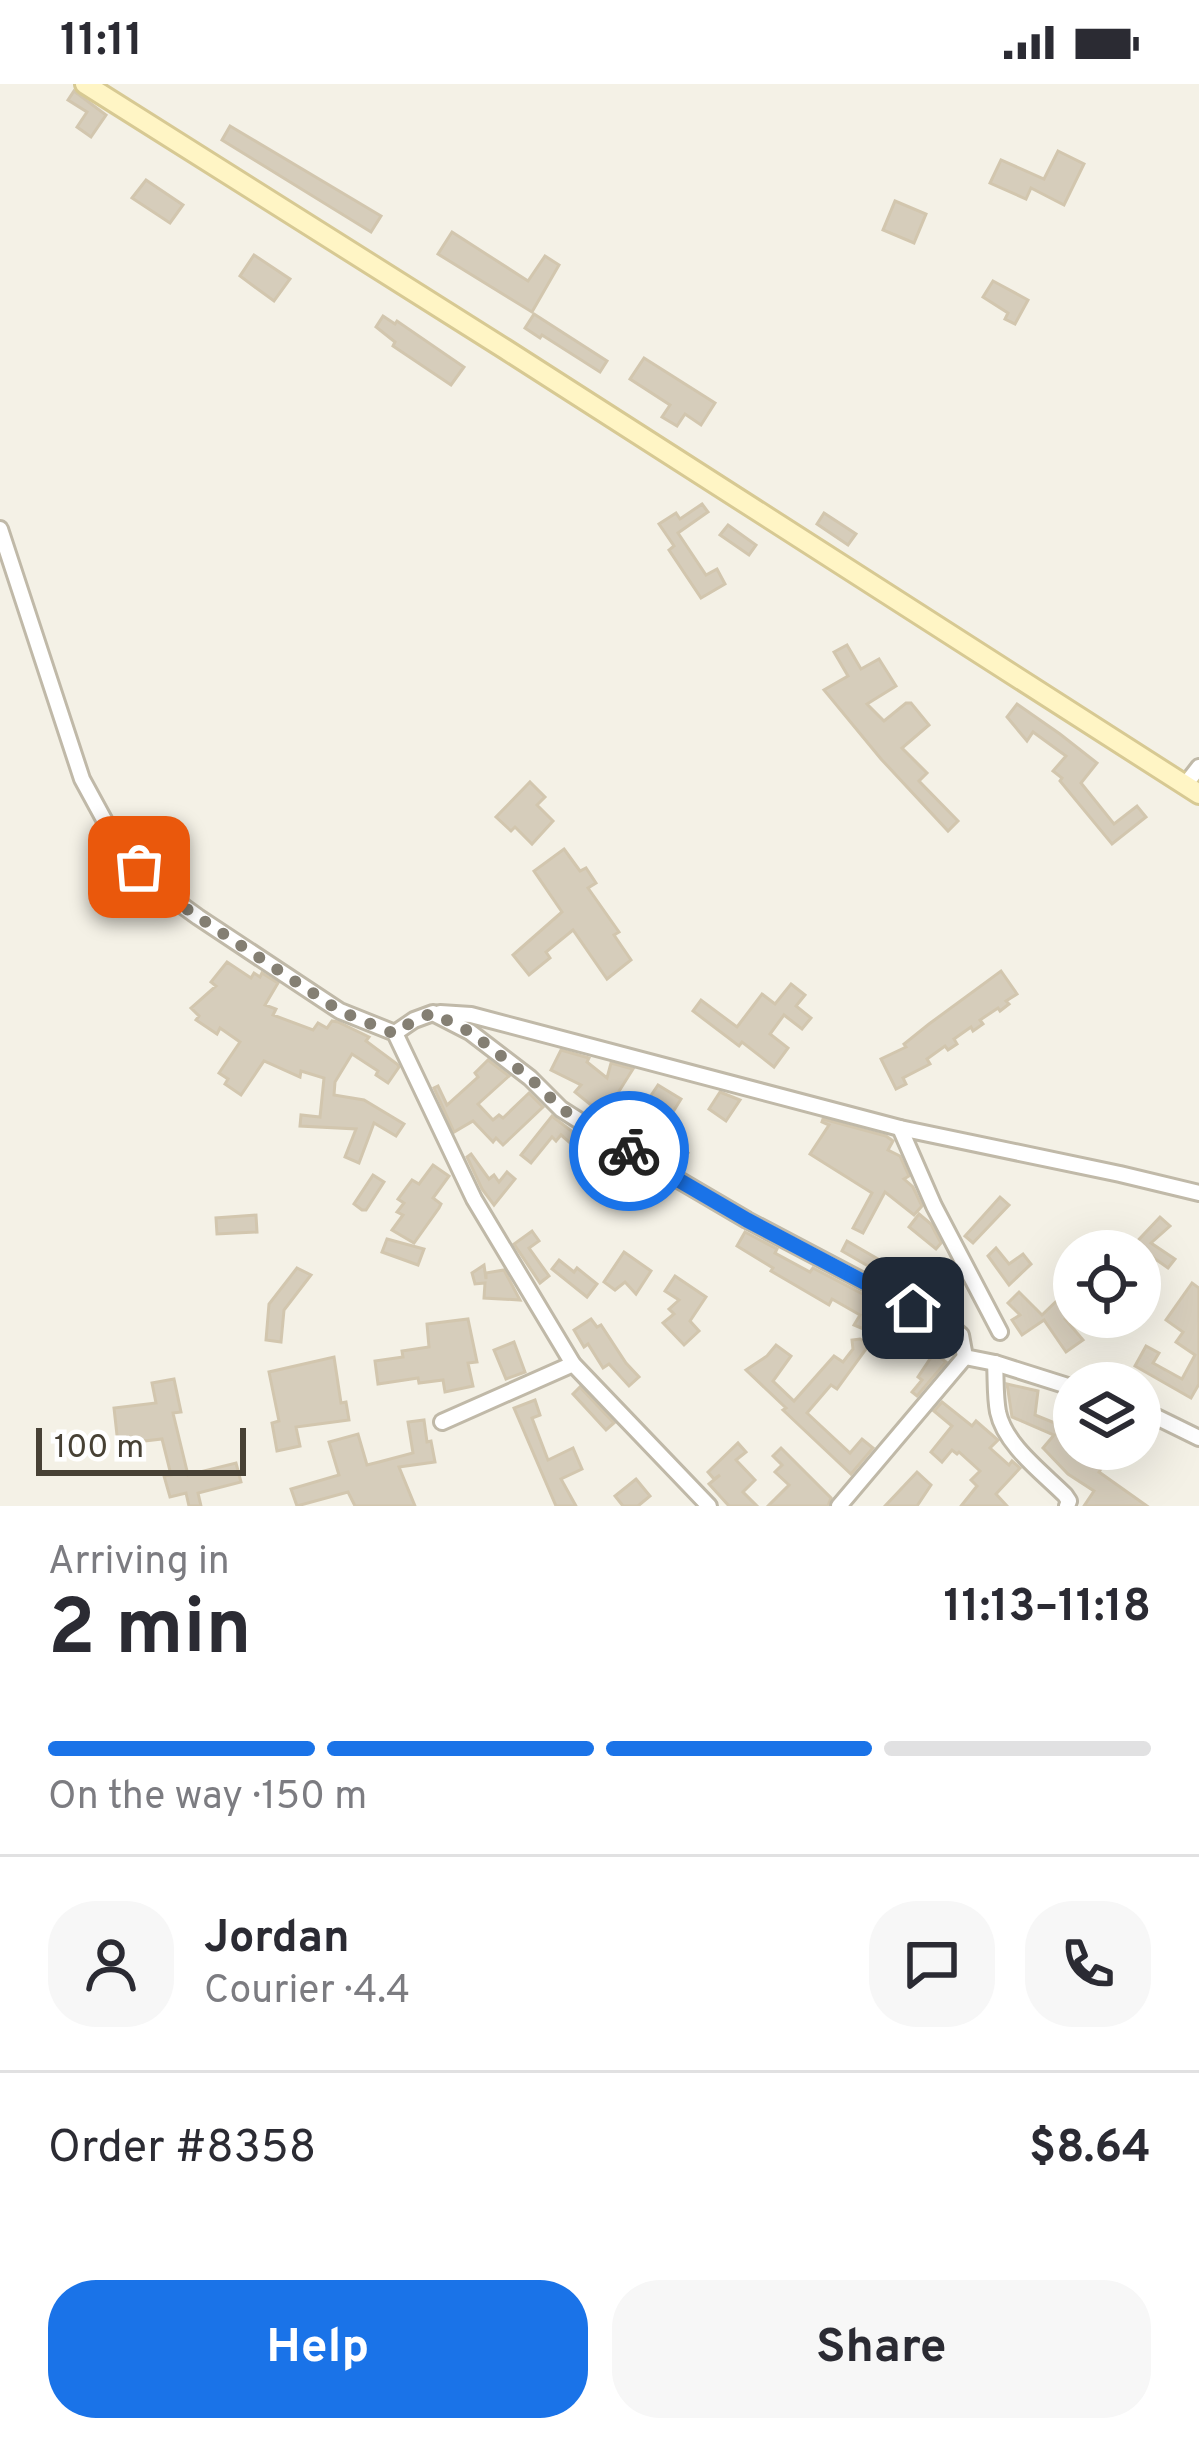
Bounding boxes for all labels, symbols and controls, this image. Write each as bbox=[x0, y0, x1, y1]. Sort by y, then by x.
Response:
text: 11:11 bbox=[60, 14, 143, 71]
pin bbox=[88, 816, 190, 918]
icon: bag bbox=[106, 834, 172, 900]
courier bbox=[569, 1091, 689, 1211]
icon: bike bbox=[596, 1118, 662, 1184]
map controls bbox=[1053, 1230, 1161, 1470]
button: locate bbox=[1053, 1230, 1161, 1338]
pin bbox=[862, 1257, 964, 1359]
icon: home bbox=[880, 1275, 946, 1341]
button: layers bbox=[1053, 1362, 1161, 1470]
scale bar bbox=[36, 1422, 246, 1475]
text: 100 m bbox=[54, 1428, 144, 1470]
text: Arriving in bbox=[48, 1539, 230, 1588]
text: 11:13–11:18 bbox=[944, 1580, 1151, 1637]
text: 2 min bbox=[48, 1583, 252, 1682]
text: On the way · 150 m bbox=[48, 1774, 367, 1823]
button: person bbox=[48, 1901, 174, 2027]
button: chat bbox=[869, 1901, 995, 2027]
button: phone bbox=[1025, 1901, 1151, 2027]
text: Jordan bbox=[204, 1911, 350, 1968]
text: Courier · 4.4 bbox=[204, 1968, 410, 2017]
text: Order #8358 bbox=[48, 2121, 316, 2178]
text: $8.64 bbox=[1029, 2121, 1151, 2178]
button: Help bbox=[48, 2280, 588, 2418]
button: Share bbox=[612, 2280, 1151, 2418]

